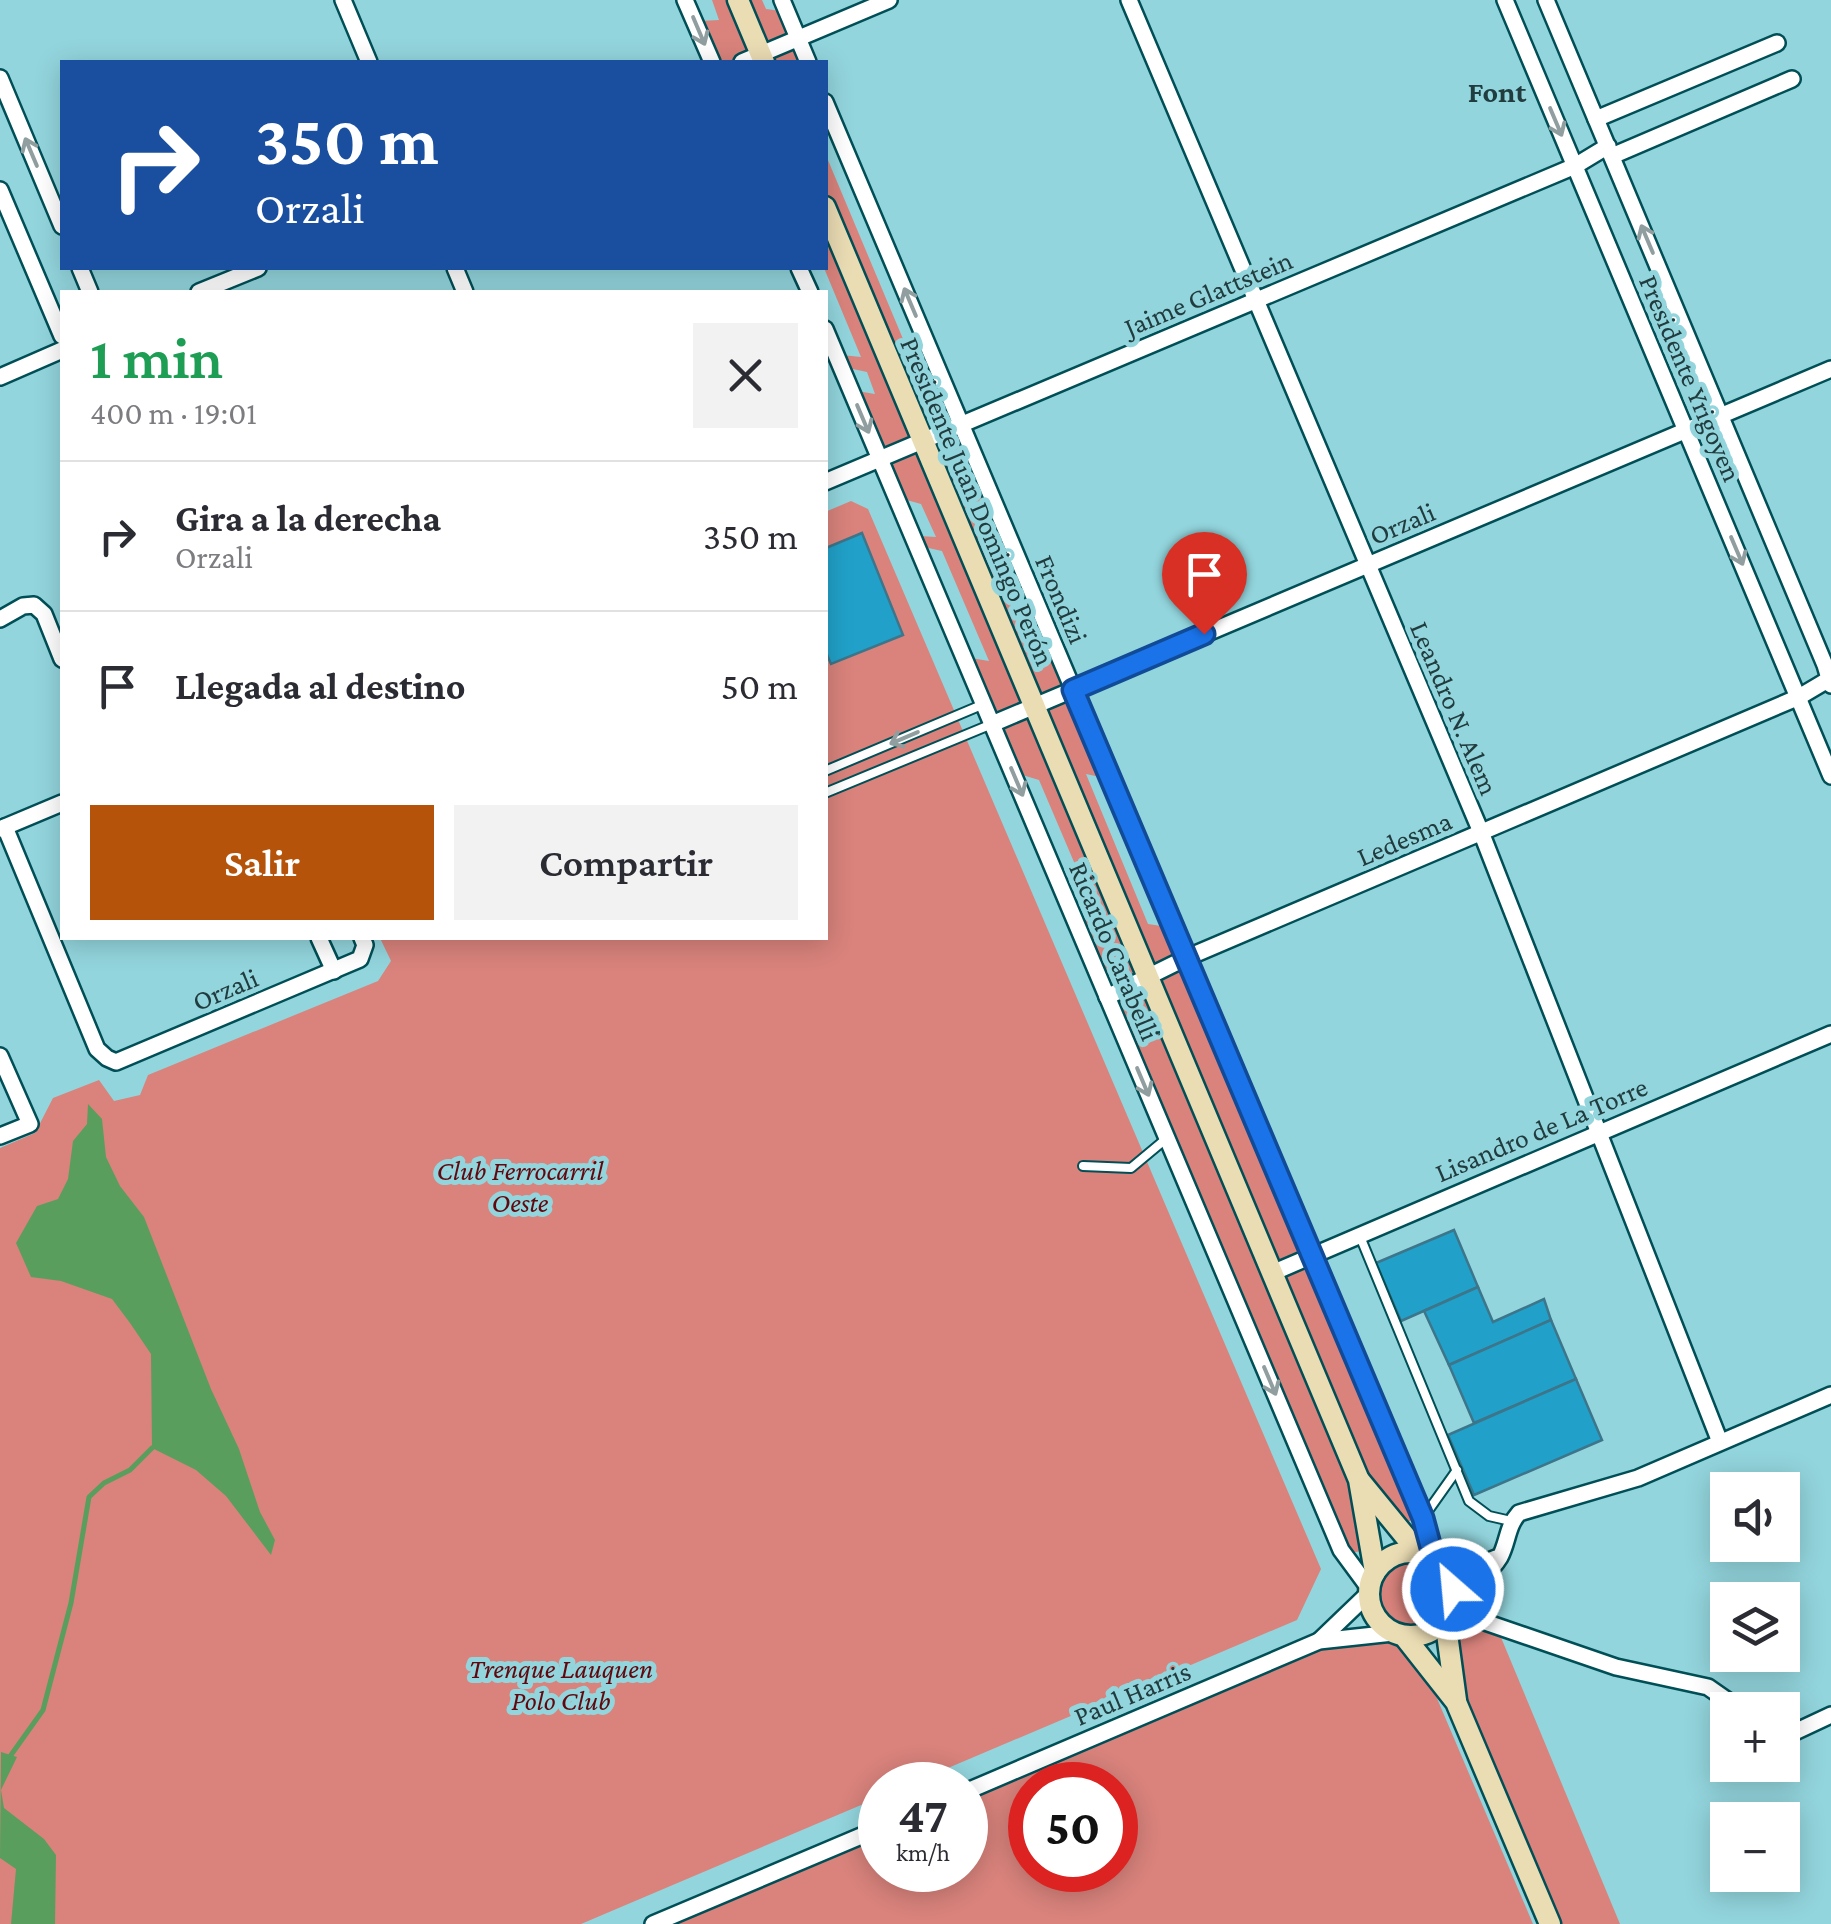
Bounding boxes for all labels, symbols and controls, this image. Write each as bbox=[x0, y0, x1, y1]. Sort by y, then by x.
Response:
one-way arrow bbox=[691, 15, 709, 46]
district label: Font bbox=[1468, 75, 1526, 108]
icon: right bbox=[90, 100, 220, 230]
text: 350 m bbox=[255, 101, 439, 179]
one-way arrow bbox=[1548, 106, 1566, 137]
one-way arrow bbox=[21, 137, 39, 168]
text: Orzali bbox=[255, 183, 364, 233]
one-way arrow bbox=[1636, 224, 1654, 255]
street label: Jaime Glattstein bbox=[1117, 244, 1297, 344]
street label: Presidente Yrigoyen bbox=[1633, 270, 1748, 486]
one-way arrow bbox=[899, 287, 917, 318]
button: close bbox=[693, 323, 798, 428]
text: 1 min bbox=[90, 324, 223, 391]
street label: Presidente Juan Domingo Perón bbox=[894, 333, 1061, 670]
text: 400 m · 19:01 bbox=[90, 395, 257, 431]
one-way arrow bbox=[855, 403, 873, 434]
street label: Orzali bbox=[1365, 496, 1440, 551]
text: Gira a la derecha bbox=[175, 497, 441, 539]
icon: right bbox=[90, 509, 145, 564]
text: 350 m bbox=[703, 515, 798, 557]
pin bbox=[1162, 532, 1247, 635]
one-way arrow bbox=[1729, 535, 1747, 566]
text: Orzali bbox=[175, 539, 253, 575]
icon: arrive bbox=[1177, 547, 1232, 602]
street label: Frondizi bbox=[1029, 550, 1094, 648]
street label: Leandro N. Alem bbox=[1404, 617, 1505, 800]
icon: arrive bbox=[90, 659, 145, 714]
text: Llegada al destino bbox=[175, 665, 465, 707]
text: 50 m bbox=[721, 665, 798, 707]
one-way arrow bbox=[889, 730, 920, 748]
one-way arrow bbox=[1009, 767, 1027, 797]
button: Salir bbox=[90, 805, 434, 920]
button: Compartir bbox=[454, 805, 798, 920]
street label: Ledesma bbox=[1352, 805, 1456, 872]
street label: Ricardo Carabelli bbox=[1063, 857, 1166, 1045]
street label: Orzali bbox=[188, 962, 263, 1017]
one-way arrow bbox=[1136, 1066, 1154, 1097]
street label: Lisandro de La Torre bbox=[1430, 1071, 1652, 1188]
park label: Club Ferrocarril Oeste bbox=[437, 1155, 605, 1218]
one-way arrow bbox=[1262, 1365, 1280, 1396]
map controls bbox=[1710, 1472, 1800, 1892]
button: sound bbox=[1710, 1472, 1800, 1562]
position arrow bbox=[1401, 1537, 1505, 1641]
button: layers bbox=[1710, 1582, 1800, 1672]
park label: Trenque Lauquen Polo Club bbox=[469, 1653, 653, 1716]
street label: Paul Harris bbox=[1069, 1655, 1195, 1732]
button: + bbox=[1710, 1692, 1800, 1782]
speed limit sign: 50 bbox=[1008, 1762, 1138, 1892]
text: 47 bbox=[898, 1787, 948, 1843]
button: − bbox=[1710, 1802, 1800, 1892]
text: km/h bbox=[896, 1839, 950, 1866]

